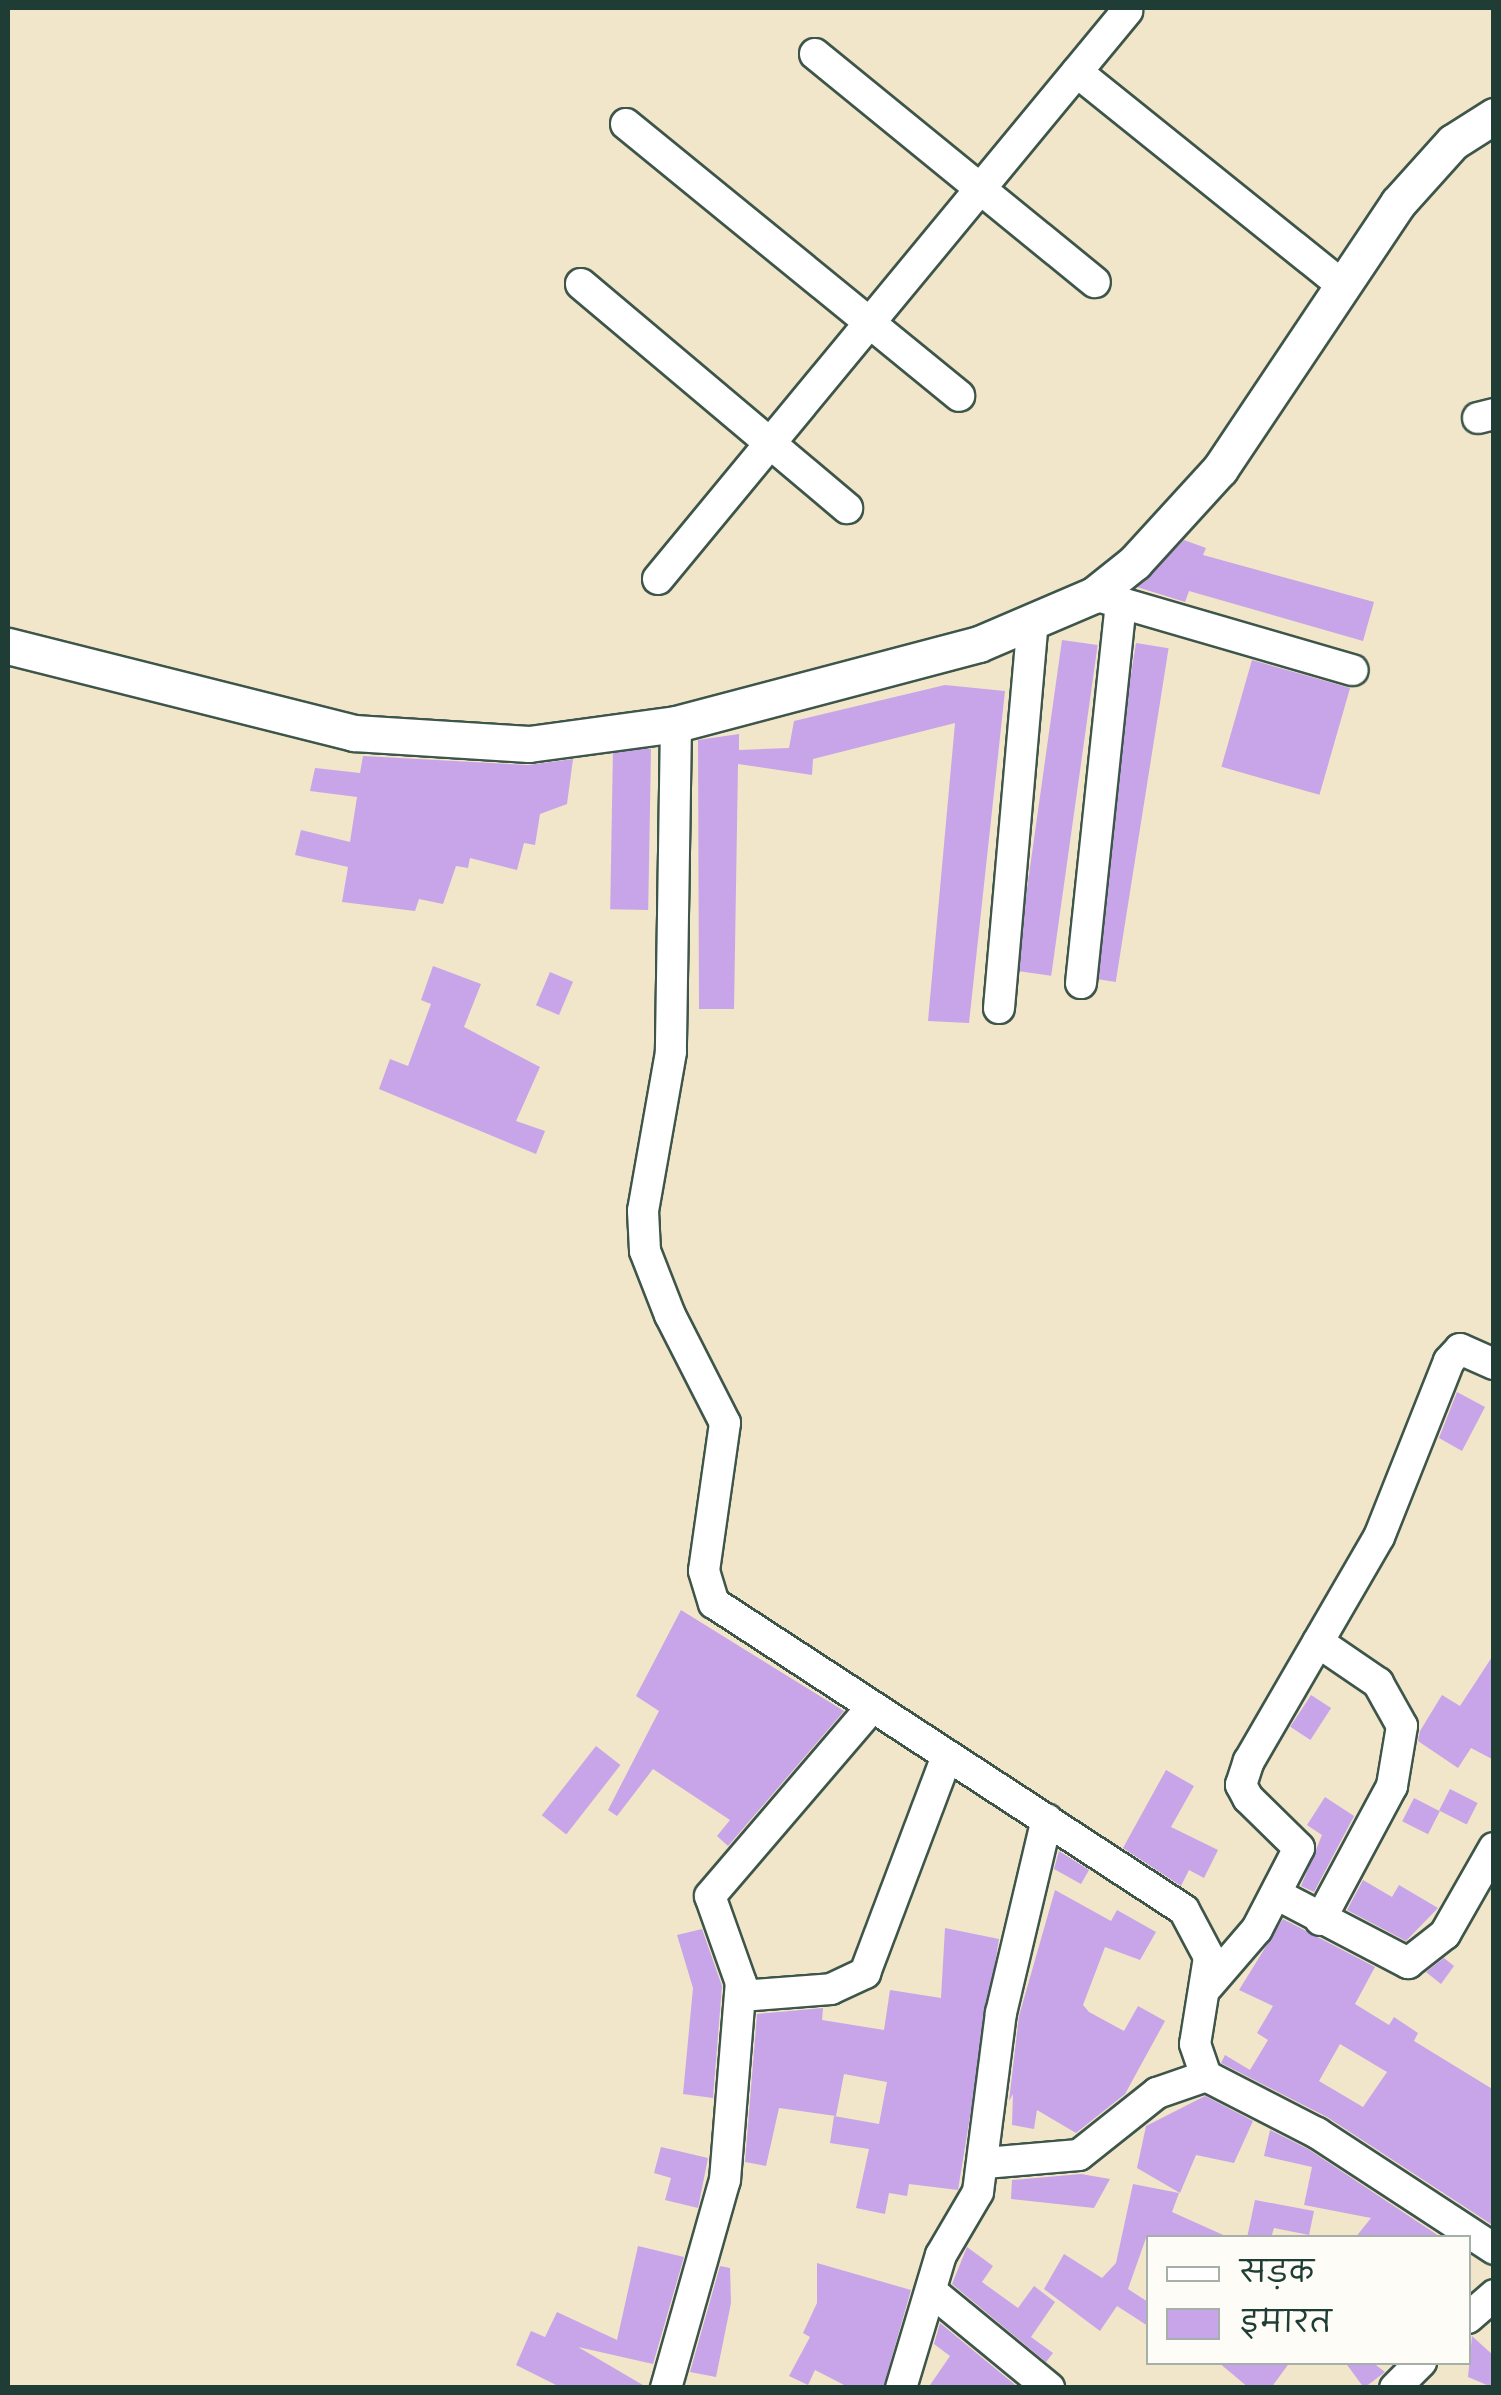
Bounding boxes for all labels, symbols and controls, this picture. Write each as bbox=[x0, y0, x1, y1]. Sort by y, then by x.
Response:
legend bbox=[1146, 2235, 1471, 2365]
text: सड़क bbox=[1240, 2253, 1314, 2290]
text: इमारत bbox=[1240, 2303, 1332, 2340]

